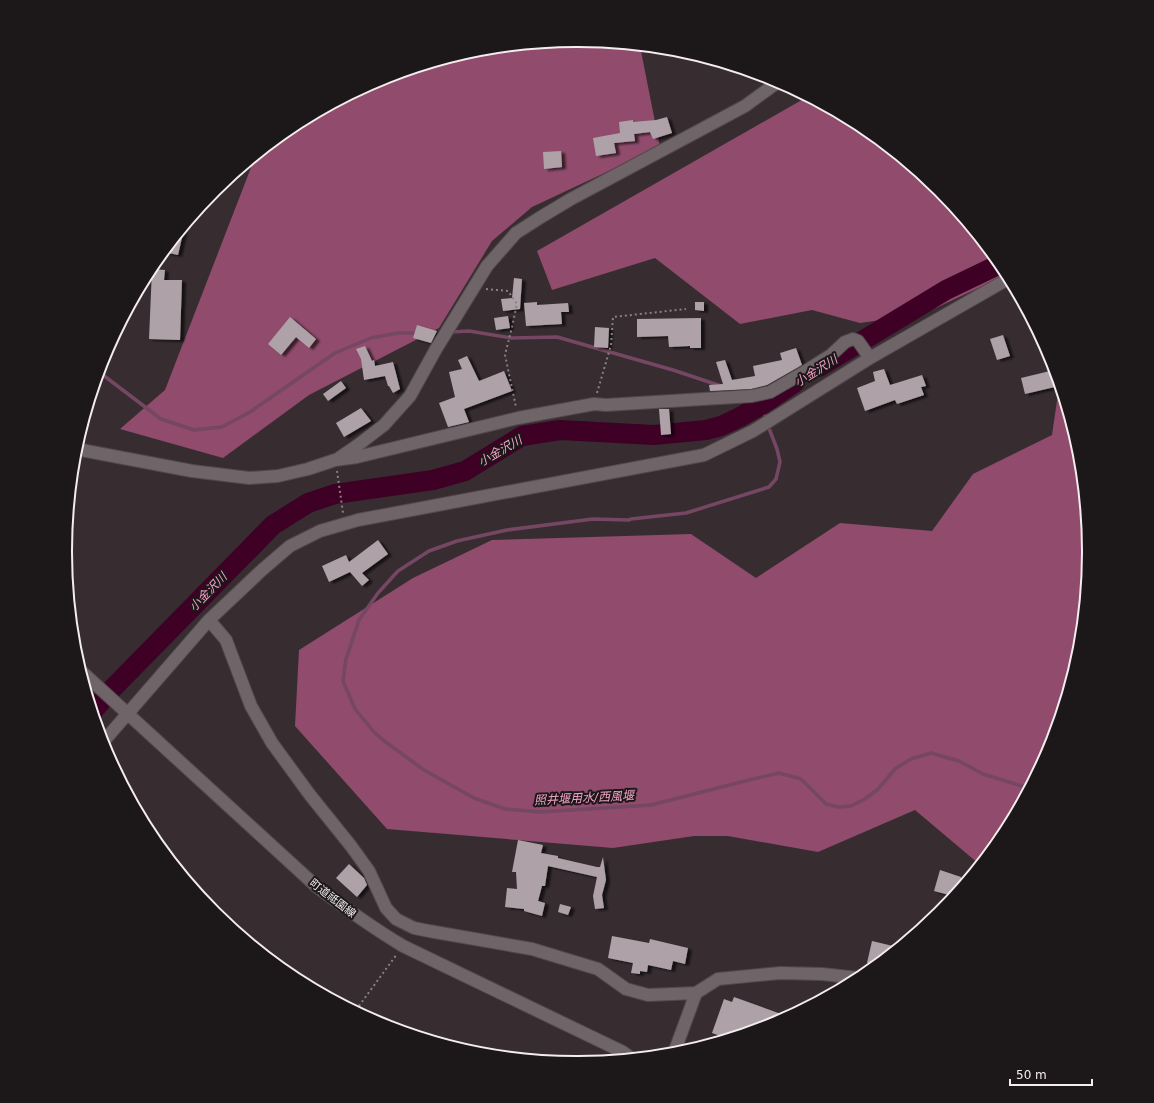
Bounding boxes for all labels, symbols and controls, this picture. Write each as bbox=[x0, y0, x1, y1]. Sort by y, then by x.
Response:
water label: 小金沢川 bbox=[792, 351, 842, 390]
water label: 小金沢川 bbox=[476, 432, 526, 469]
water label: 小金沢川 bbox=[186, 568, 231, 614]
water label: 照井堰用水/西風堰 bbox=[534, 788, 636, 808]
street label: 町道祗園線 bbox=[307, 876, 358, 920]
scale bar bbox=[1010, 1061, 1092, 1087]
text: 50 m bbox=[1016, 1068, 1047, 1082]

